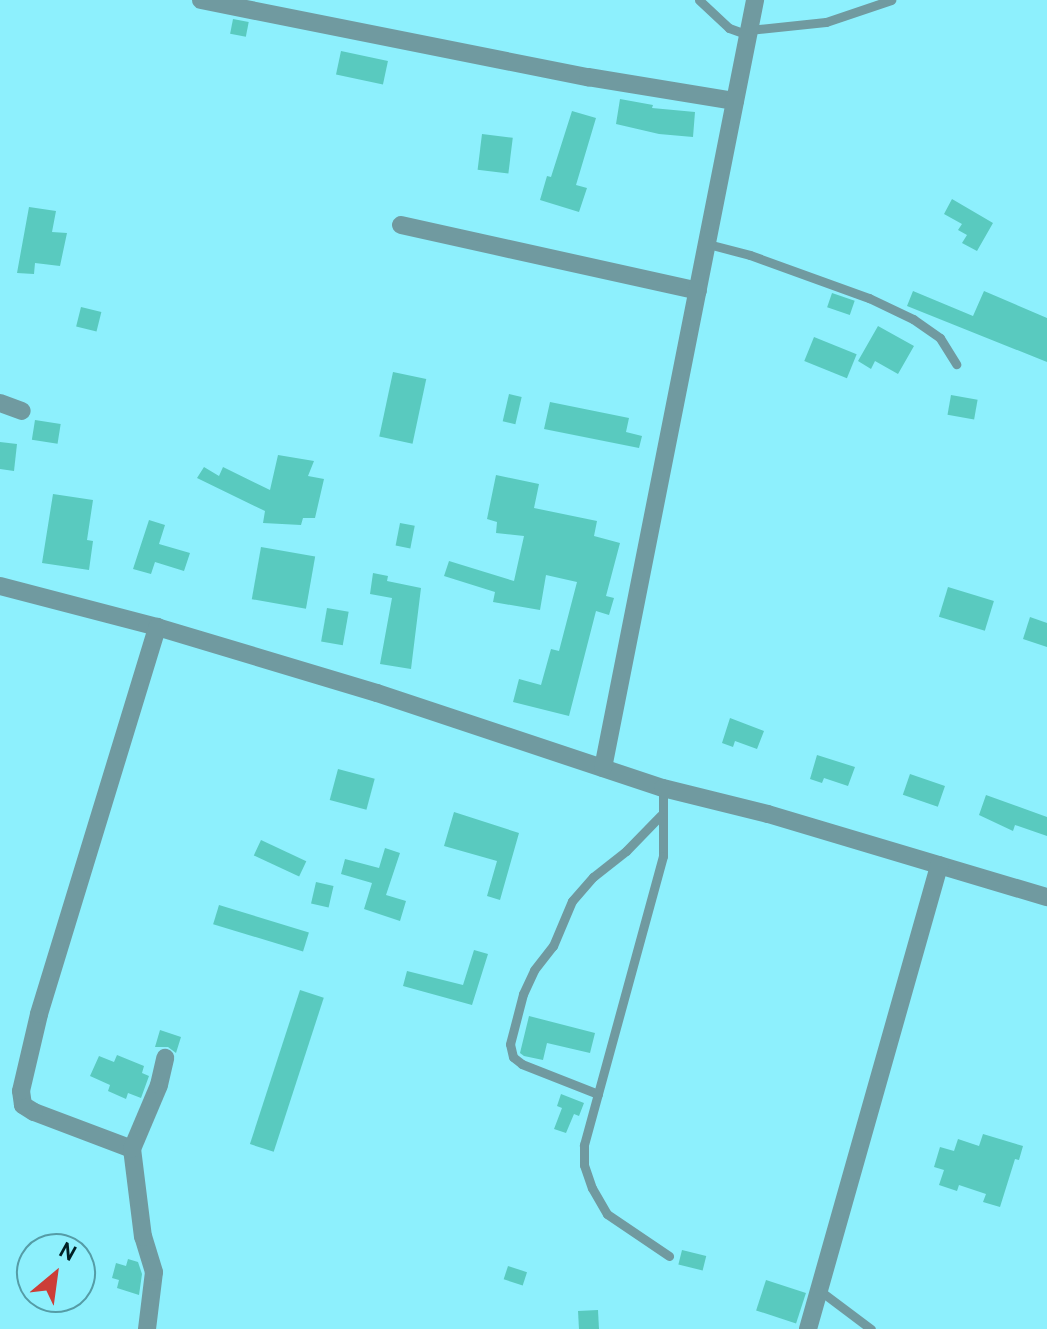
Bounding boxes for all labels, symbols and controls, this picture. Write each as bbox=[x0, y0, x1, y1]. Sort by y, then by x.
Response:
north arrow bbox=[16, 1233, 96, 1313]
text: N bbox=[53, 1238, 80, 1269]

